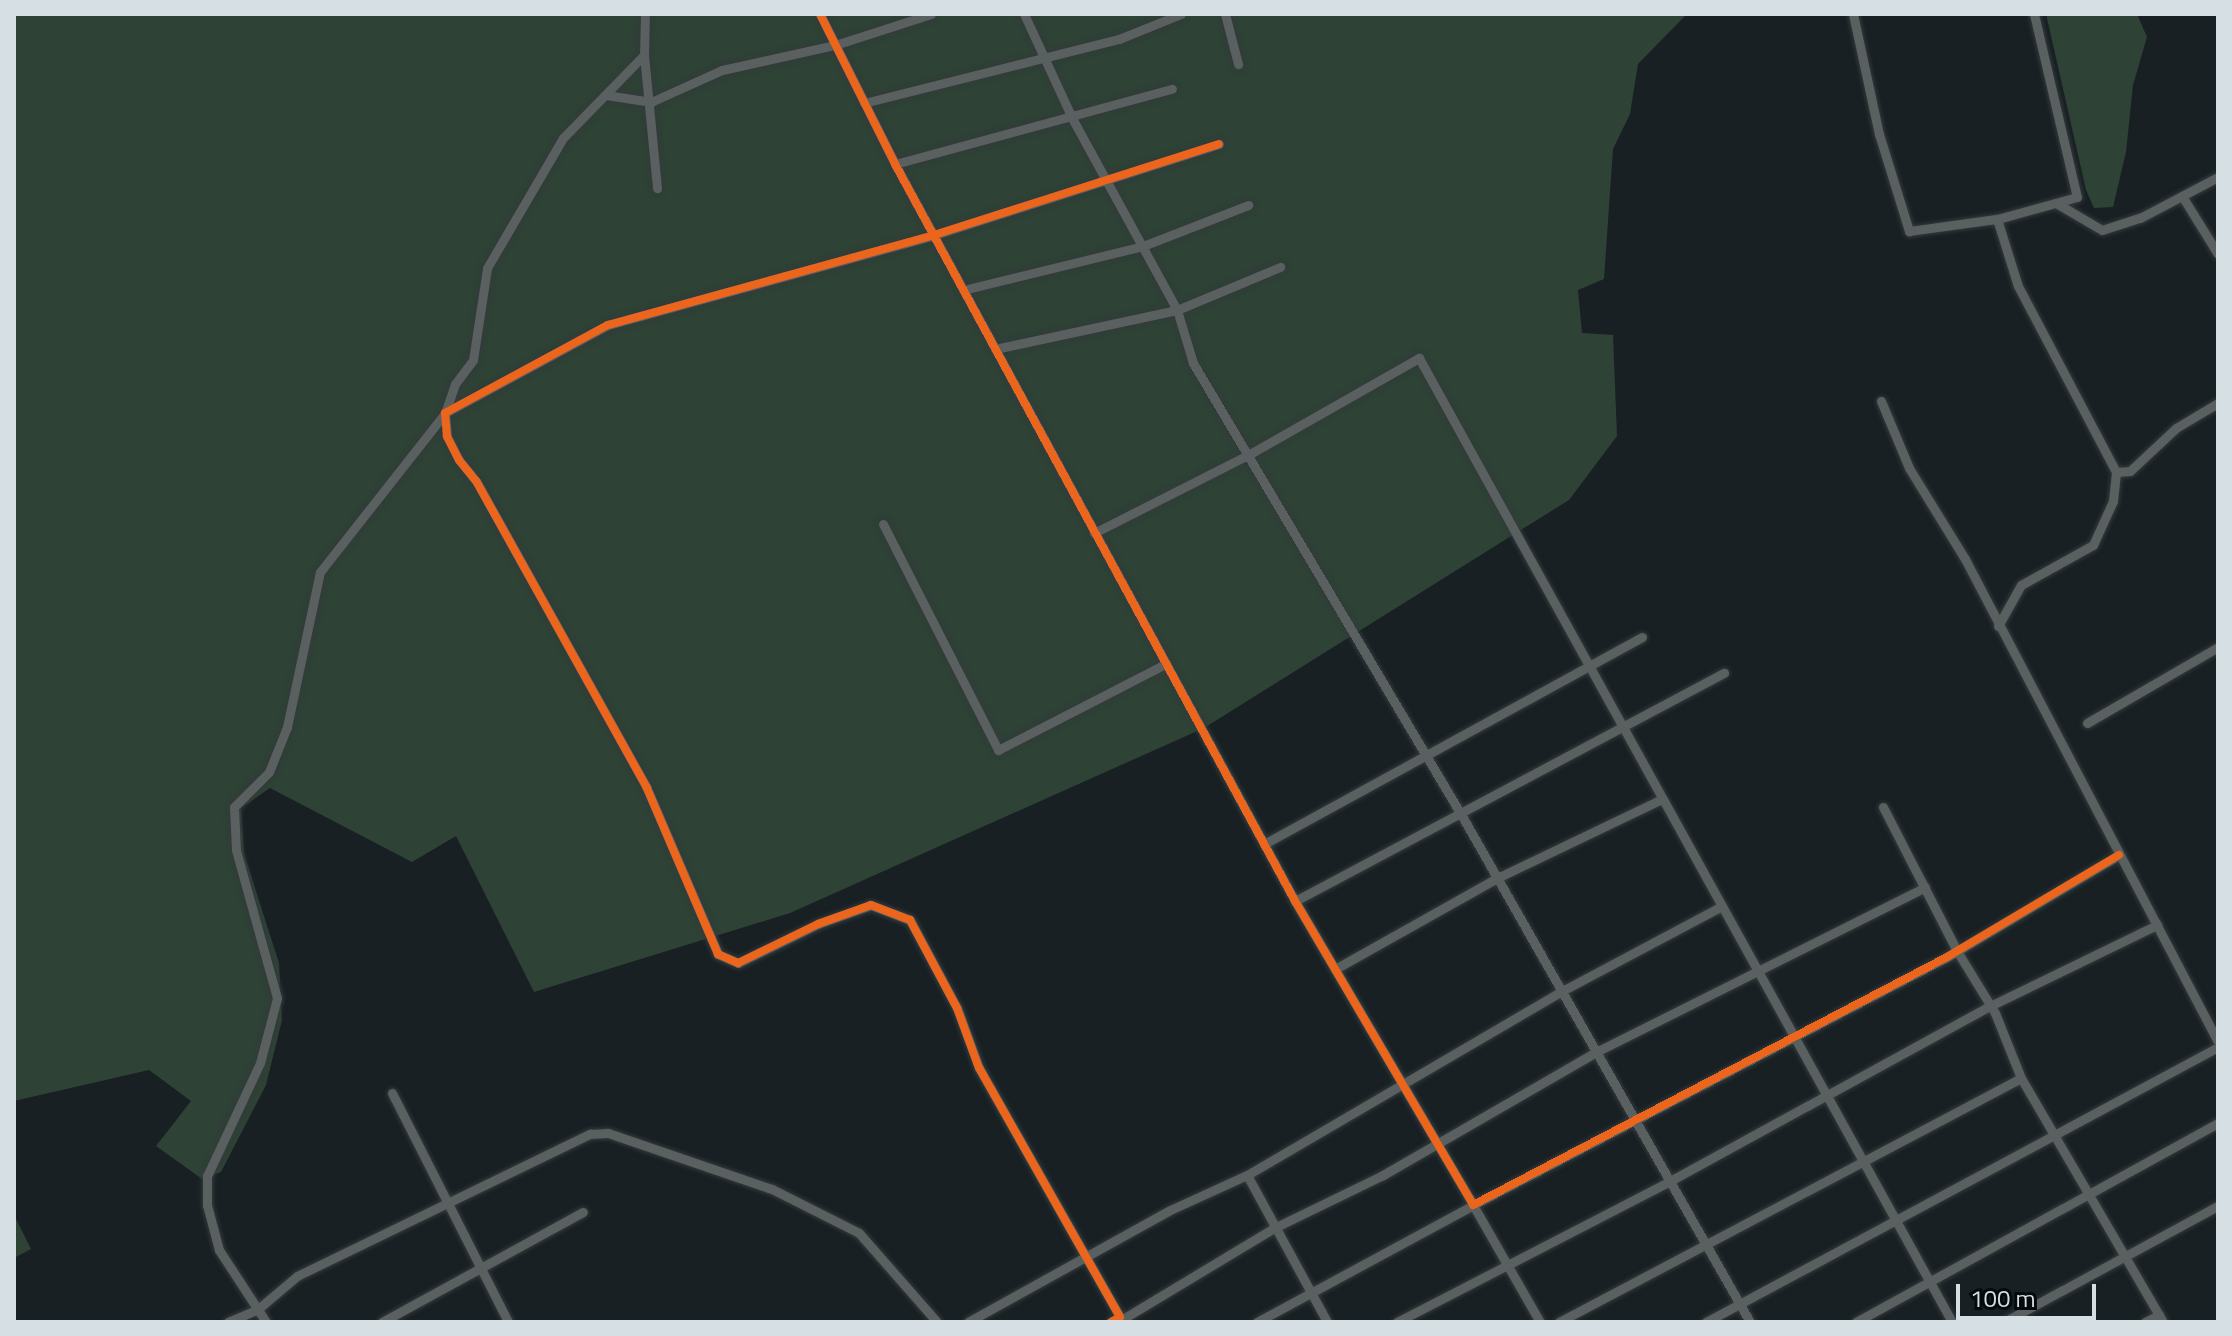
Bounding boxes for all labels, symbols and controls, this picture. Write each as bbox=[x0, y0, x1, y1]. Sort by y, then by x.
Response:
scale bar bbox=[1960, 1268, 2100, 1318]
text: 100 m bbox=[1970, 1280, 2036, 1316]

